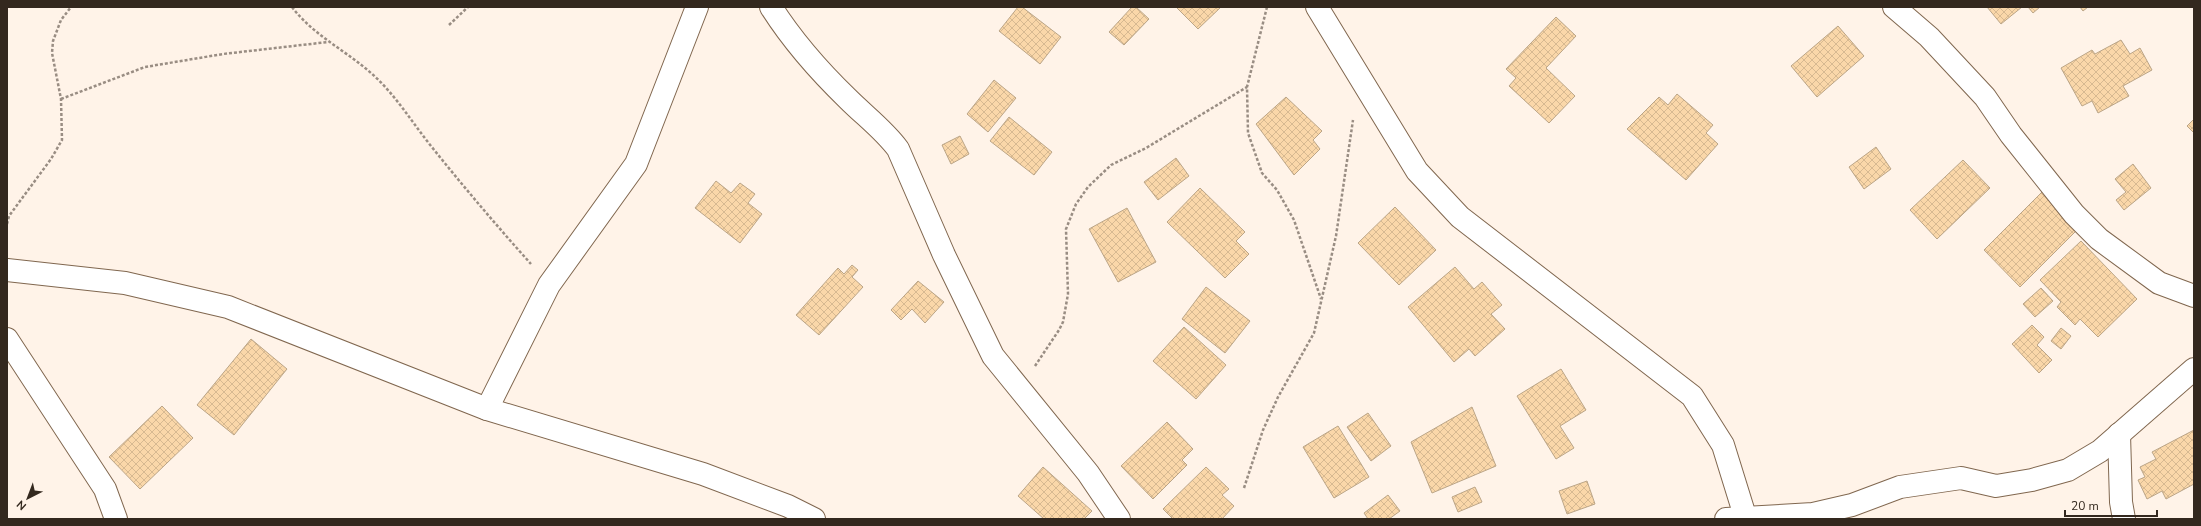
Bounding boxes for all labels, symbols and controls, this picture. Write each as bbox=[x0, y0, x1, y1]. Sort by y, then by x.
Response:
north arrow bbox=[8, 478, 48, 518]
scale bar bbox=[2065, 492, 2157, 518]
text: N bbox=[14, 497, 30, 513]
text: 20 m bbox=[2071, 498, 2099, 514]

